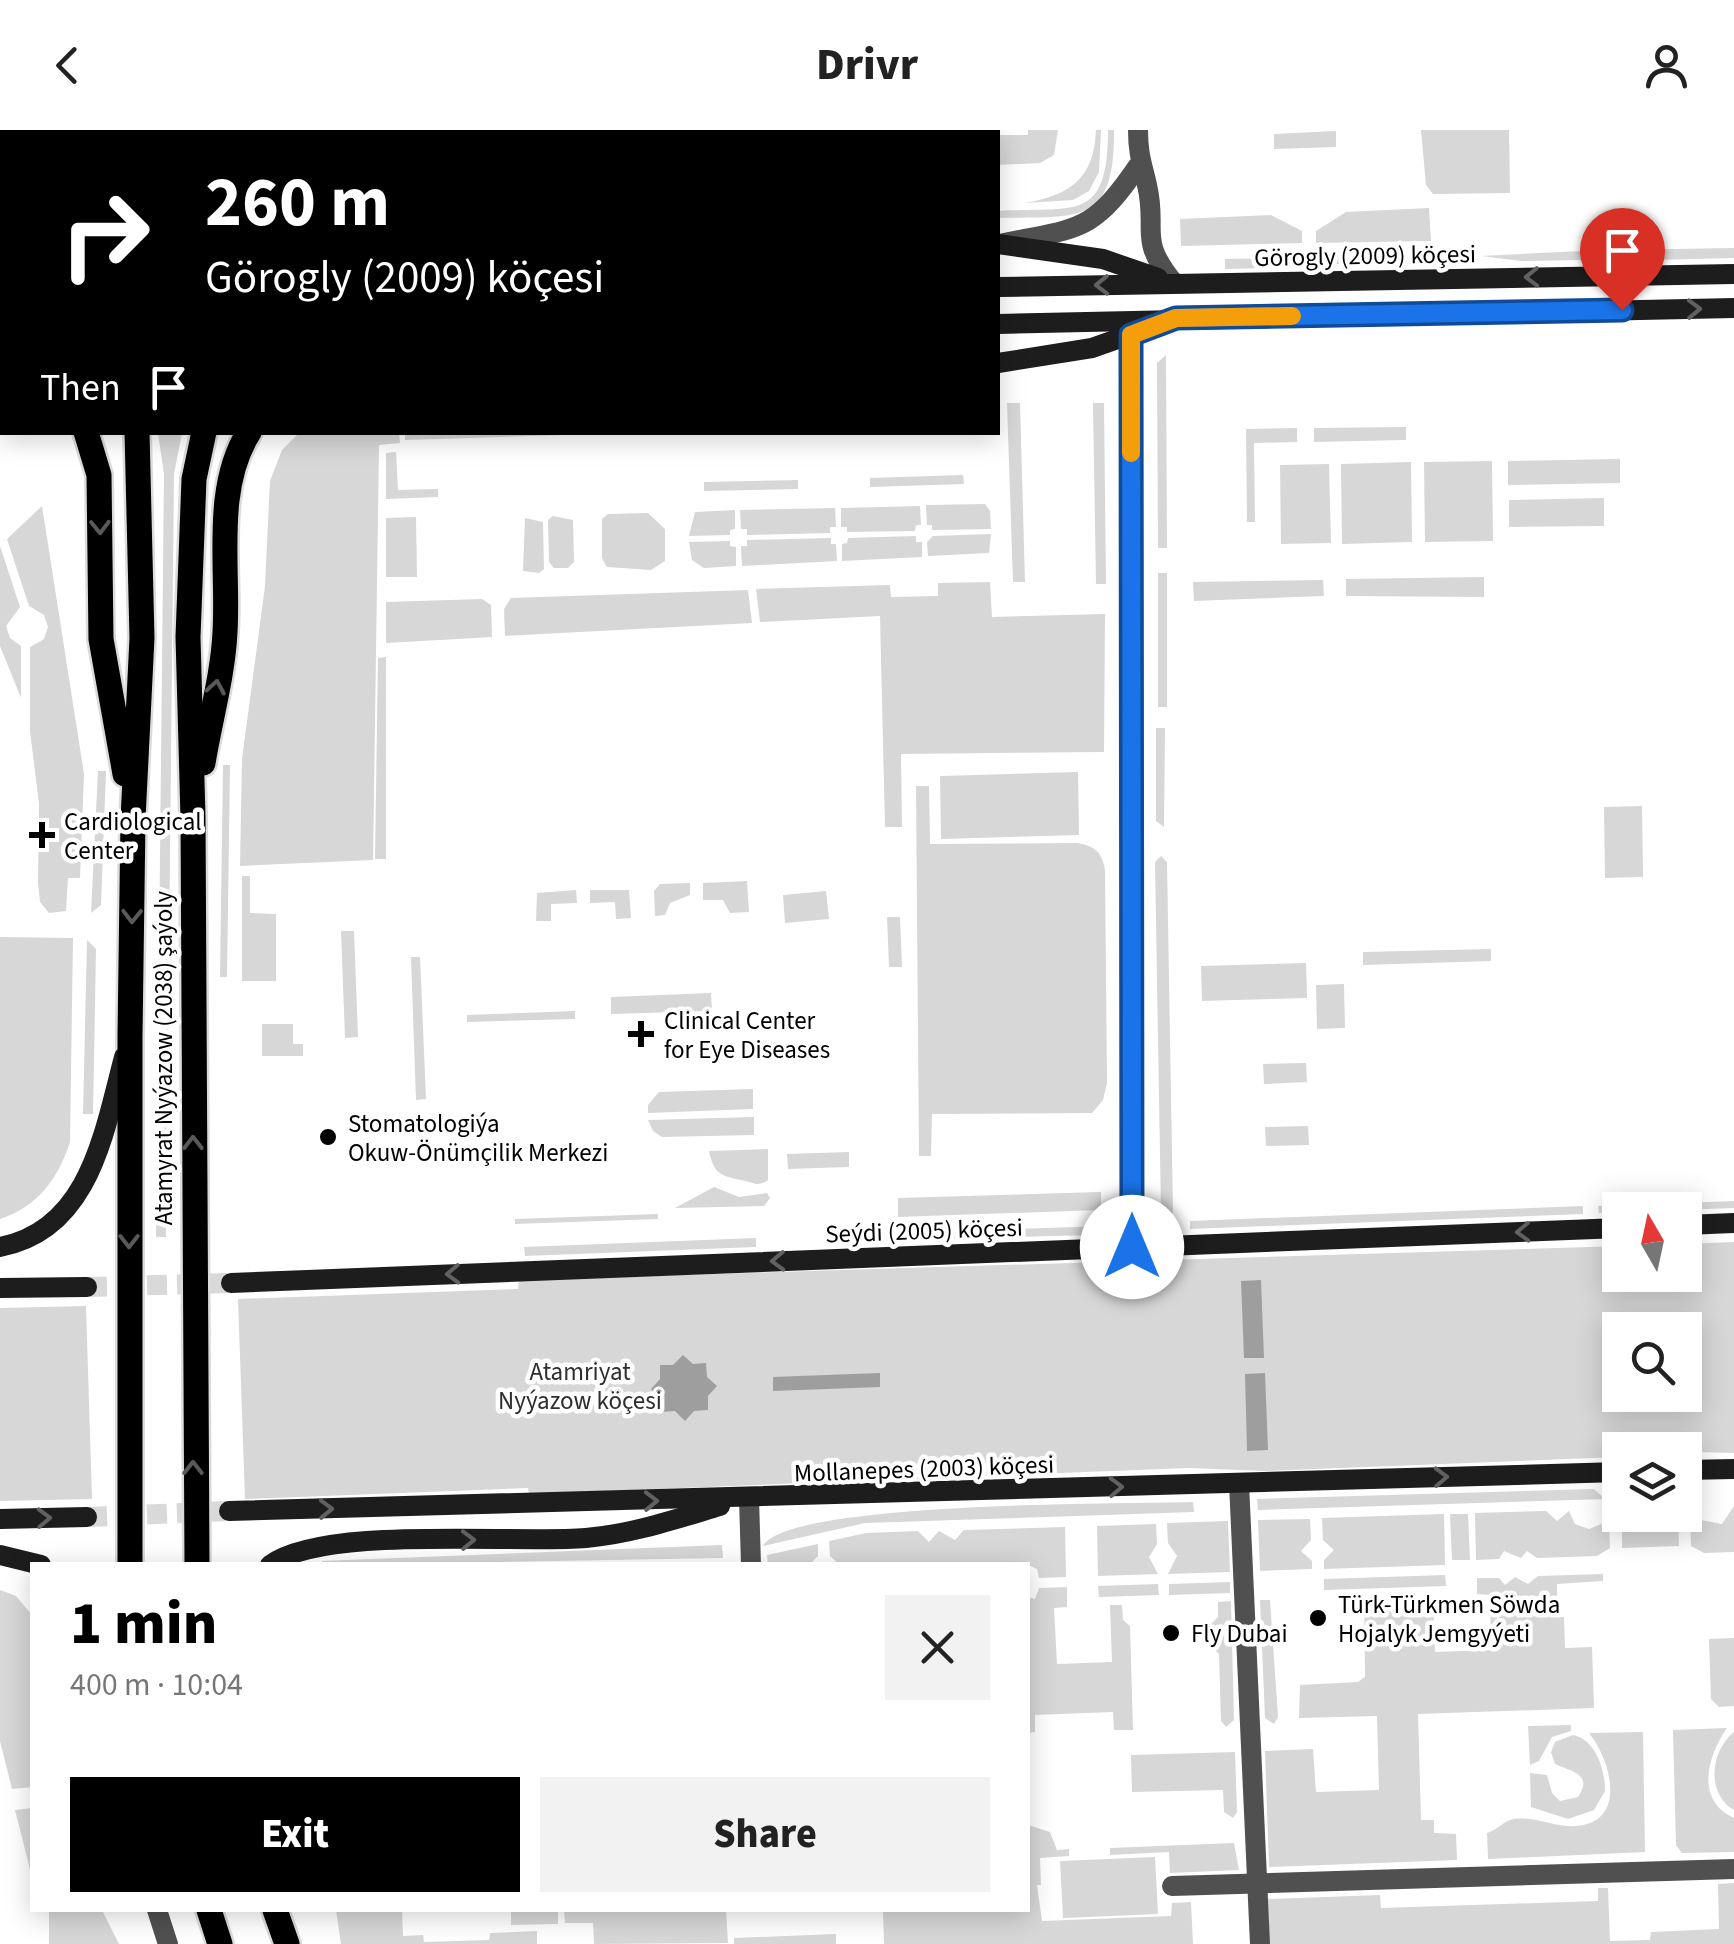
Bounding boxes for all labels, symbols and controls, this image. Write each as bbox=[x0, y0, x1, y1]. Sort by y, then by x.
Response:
text: Drivr bbox=[816, 33, 918, 97]
icon: back bbox=[40, 38, 95, 93]
icon: person bbox=[1639, 38, 1694, 93]
text: 260 m bbox=[205, 153, 390, 253]
icon: right bbox=[40, 170, 170, 300]
pin bbox=[1580, 208, 1665, 311]
icon: arrive bbox=[1595, 223, 1650, 278]
street label: Görogly (2009) köçesi bbox=[1254, 236, 1476, 276]
text: Görogly (2009) köçesi bbox=[205, 246, 604, 310]
one-way arrow bbox=[1523, 267, 1539, 288]
one-way arrow bbox=[1093, 274, 1109, 295]
one-way arrow bbox=[1686, 298, 1702, 320]
icon: arrive bbox=[141, 360, 196, 415]
text: Then bbox=[40, 361, 121, 415]
one-way arrow bbox=[89, 520, 111, 536]
one-way arrow bbox=[205, 679, 226, 695]
place label: Cardiological Center bbox=[64, 804, 202, 869]
marker: Cardiological Center bbox=[29, 822, 55, 848]
street label: Atamyrat Nyýazow (2038) şaýoly bbox=[146, 890, 182, 1225]
one-way arrow bbox=[121, 909, 142, 925]
place label: Clinical Center for Eye Diseases bbox=[664, 1003, 830, 1068]
marker: Clinical Center for Eye Diseases bbox=[628, 1021, 654, 1047]
place label: Stomatologiýa Okuw-Önümçilik Merkezi bbox=[348, 1106, 608, 1171]
marker: Stomatologiýa Okuw-Önümçilik Merkezi bbox=[317, 1126, 339, 1148]
one-way arrow bbox=[182, 1134, 204, 1150]
north arrow bbox=[1602, 1192, 1702, 1292]
map controls bbox=[1602, 1192, 1702, 1532]
position arrow bbox=[1080, 1195, 1184, 1299]
street label: Seýdi (2005) köçesi bbox=[825, 1210, 1023, 1252]
one-way arrow bbox=[1514, 1221, 1530, 1242]
one-way arrow bbox=[118, 1234, 140, 1250]
one-way arrow bbox=[770, 1250, 786, 1271]
one-way arrow bbox=[445, 1264, 461, 1285]
button: search bbox=[1602, 1312, 1702, 1412]
park label: Atamriyat Nyýazow köçesi bbox=[498, 1354, 662, 1419]
button: layers bbox=[1602, 1432, 1702, 1532]
street label: Mollanepes (2003) köçesi bbox=[793, 1446, 1055, 1492]
one-way arrow bbox=[182, 1459, 204, 1474]
one-way arrow bbox=[1434, 1467, 1450, 1488]
one-way arrow bbox=[1109, 1476, 1125, 1497]
one-way arrow bbox=[644, 1490, 660, 1511]
one-way arrow bbox=[319, 1498, 335, 1519]
one-way arrow bbox=[36, 1507, 52, 1528]
one-way arrow bbox=[461, 1530, 477, 1551]
text: 1 min bbox=[70, 1582, 217, 1667]
place label: Türk-Türkmen Söwda Hojalyk Jemgyýeti bbox=[1338, 1587, 1560, 1652]
button: close bbox=[885, 1595, 990, 1700]
marker: Türk-Türkmen Söwda Hojalyk Jemgyýeti bbox=[1307, 1607, 1329, 1629]
place label: Fly Dubai bbox=[1191, 1616, 1288, 1652]
marker: Fly Dubai bbox=[1160, 1622, 1182, 1644]
text: 400 m · 10:04 bbox=[70, 1662, 243, 1708]
button: Exit bbox=[70, 1777, 520, 1892]
button: Share bbox=[540, 1777, 990, 1892]

